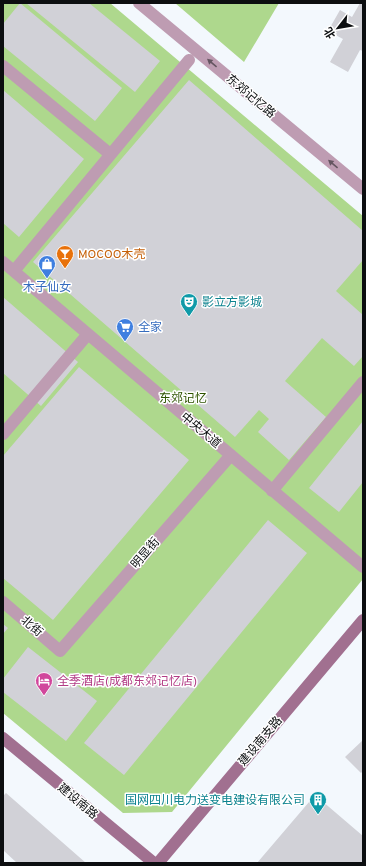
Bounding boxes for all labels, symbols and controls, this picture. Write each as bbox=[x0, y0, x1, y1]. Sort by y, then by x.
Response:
north arrow bbox=[318, 8, 358, 48]
text: 北 bbox=[321, 24, 339, 41]
one-way arrow bbox=[206, 59, 217, 68]
street label: 东郊记忆路 bbox=[222, 71, 278, 122]
one-way arrow bbox=[328, 160, 338, 169]
bar icon: MOCOO木壳 bbox=[55, 244, 75, 269]
place label: MOCOO木壳 bbox=[78, 247, 145, 263]
shop icon: 木子仙女 bbox=[37, 254, 57, 279]
place label: 木子仙女 bbox=[23, 280, 71, 296]
theatre icon: 影立方影城 bbox=[179, 292, 199, 317]
place label: 影立方影城 bbox=[202, 295, 262, 311]
supermarket icon: 全家 bbox=[115, 317, 135, 342]
place label: 全家 bbox=[138, 320, 162, 336]
park label: 东郊记忆 bbox=[159, 391, 207, 407]
street label: 中央大道 bbox=[177, 409, 224, 452]
street label: 明显街 bbox=[128, 535, 164, 572]
street label: 北街 bbox=[17, 613, 46, 641]
hotel icon: 全季酒店(成都东郊记忆店) bbox=[34, 671, 54, 696]
place label: 全季酒店(成都东郊记忆店) bbox=[57, 674, 197, 690]
street label: 建设南支路 bbox=[235, 714, 286, 770]
street label: 建设南路 bbox=[54, 780, 101, 823]
building icon: 国网四川电力送变电建设有限公司 bbox=[308, 790, 328, 815]
place label: 国网四川电力送变电建设有限公司 bbox=[125, 793, 305, 809]

